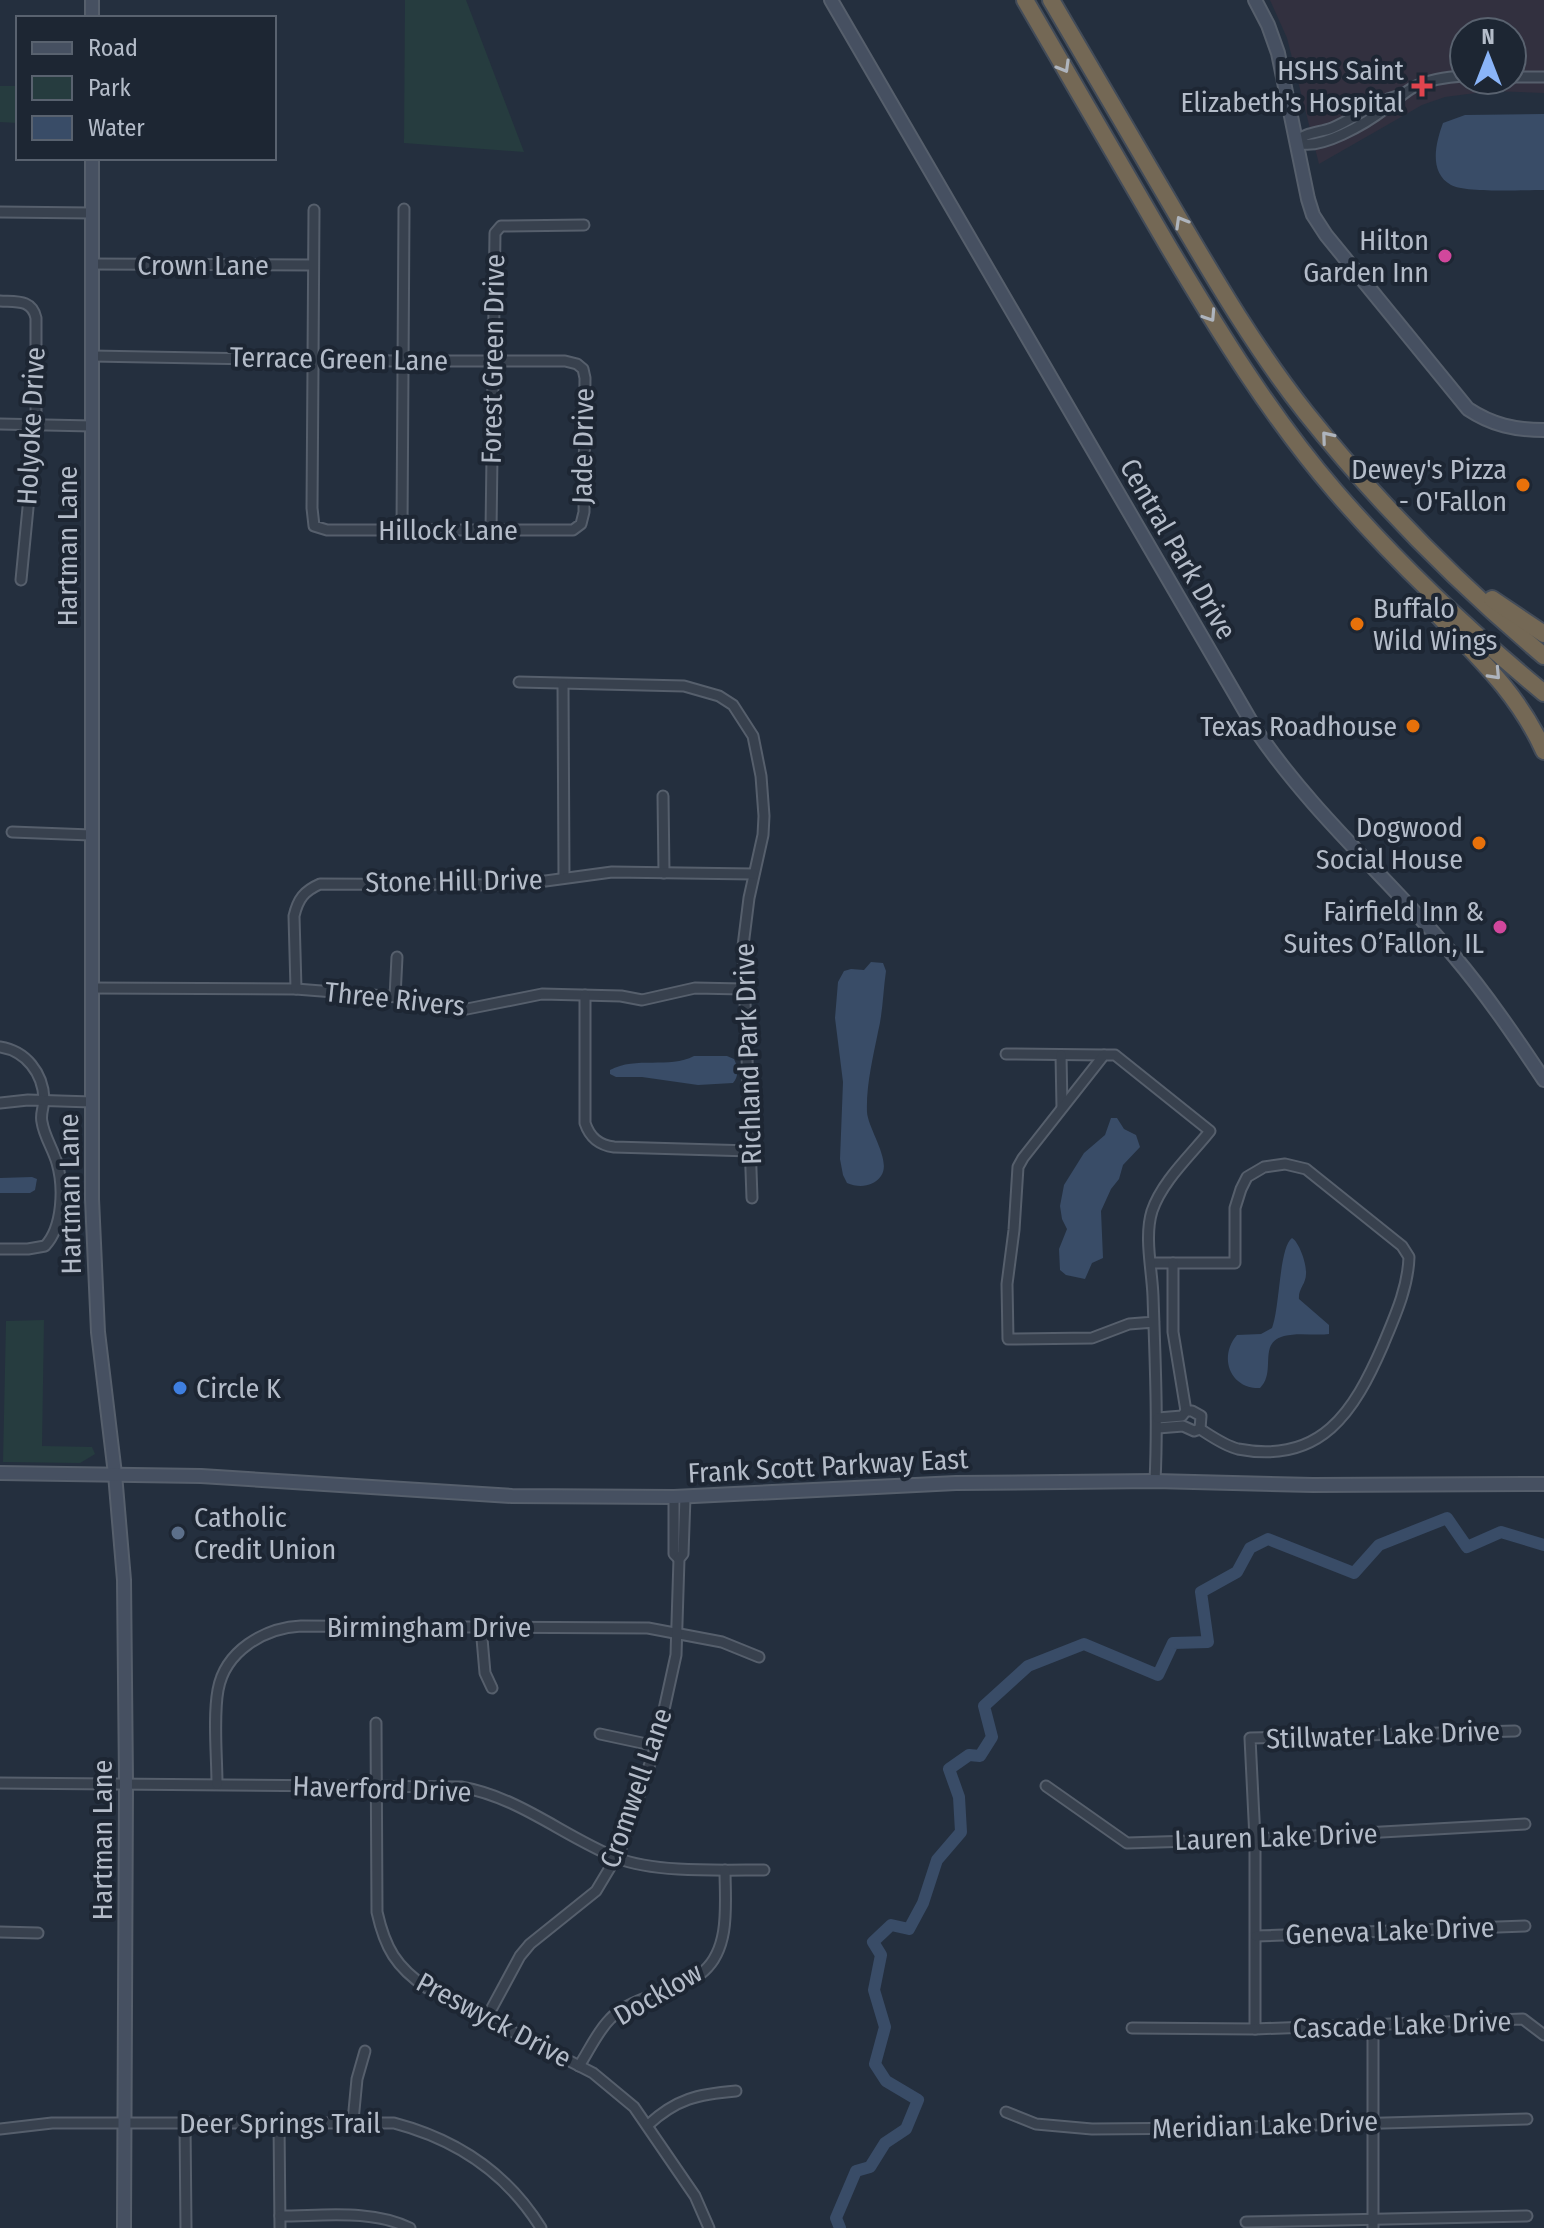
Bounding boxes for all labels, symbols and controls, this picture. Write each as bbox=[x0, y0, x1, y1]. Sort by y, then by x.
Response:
legend bbox=[16, 16, 276, 160]
north arrow bbox=[1448, 16, 1528, 96]
text: N bbox=[1481, 23, 1495, 50]
text: Road bbox=[88, 34, 138, 62]
place label: HSHS Saint Elizabeth's Hospital bbox=[1181, 54, 1405, 119]
one-way arrow bbox=[1054, 59, 1070, 73]
text: Park bbox=[88, 74, 131, 102]
marker: HSHS Saint Elizabeth's Hospital bbox=[1411, 75, 1433, 97]
text: Water bbox=[88, 114, 145, 142]
one-way arrow bbox=[1175, 216, 1191, 231]
place label: Hilton Garden Inn bbox=[1303, 224, 1429, 289]
marker: Hilton Garden Inn bbox=[1436, 247, 1454, 265]
street label: Crown Lane bbox=[137, 249, 269, 282]
street label: Forest Green Drive bbox=[475, 254, 511, 464]
one-way arrow bbox=[1201, 307, 1216, 321]
street label: Terrace Green Lane bbox=[230, 341, 448, 377]
street label: Holyoke Drive bbox=[10, 346, 52, 506]
street label: Jade Drive bbox=[565, 388, 601, 504]
one-way arrow bbox=[1322, 432, 1337, 446]
street label: Central Park Drive bbox=[1113, 453, 1243, 645]
place label: Dewey's Pizza - O'Fallon bbox=[1351, 453, 1507, 518]
street label: Hartman Lane bbox=[51, 466, 84, 626]
marker: Dewey's Pizza - O'Fallon bbox=[1514, 476, 1532, 494]
street label: Hillock Lane bbox=[378, 514, 518, 547]
place label: Buffalo Wild Wings bbox=[1373, 592, 1498, 657]
marker: Buffalo Wild Wings bbox=[1348, 615, 1366, 633]
one-way arrow bbox=[1485, 665, 1499, 680]
place label: Texas Roadhouse bbox=[1200, 710, 1397, 743]
marker: Texas Roadhouse bbox=[1404, 717, 1422, 735]
place label: Dogwood Social House bbox=[1316, 811, 1463, 876]
marker: Dogwood Social House bbox=[1470, 834, 1488, 852]
street label: Stone Hill Drive bbox=[365, 863, 543, 899]
place label: Fairfield Inn & Suites O’Fallon, IL bbox=[1283, 895, 1485, 960]
marker: Fairfield Inn & Suites O’Fallon, IL bbox=[1491, 918, 1509, 936]
street label: Richland Park Drive bbox=[728, 943, 768, 1165]
street label: Three Rivers bbox=[323, 975, 467, 1023]
street label: Hartman Lane bbox=[52, 1113, 88, 1275]
place label: Circle K bbox=[196, 1372, 281, 1405]
marker: Circle K bbox=[171, 1379, 189, 1397]
street label: Frank Scott Parkway East bbox=[687, 1442, 970, 1490]
place label: Catholic Credit Union bbox=[194, 1501, 336, 1566]
marker: Catholic Credit Union bbox=[169, 1524, 187, 1542]
street label: Birmingham Drive bbox=[327, 1611, 531, 1644]
street label: Cromwell Lane bbox=[593, 1704, 679, 1872]
street label: Stillwater Lake Drive bbox=[1266, 1714, 1500, 1756]
street label: Hartman Lane bbox=[86, 1760, 119, 1920]
street label: Haverford Drive bbox=[292, 1769, 472, 1809]
street label: Lauren Lake Drive bbox=[1174, 1817, 1378, 1857]
street label: Geneva Lake Drive bbox=[1285, 1911, 1495, 1951]
street label: Docklow bbox=[608, 1956, 708, 2032]
street label: Preswyck Drive bbox=[411, 1965, 577, 2075]
street label: Cascade Lake Drive bbox=[1292, 2005, 1512, 2045]
street label: Meridian Lake Drive bbox=[1151, 2105, 1379, 2145]
street label: Deer Springs Trail bbox=[179, 2107, 381, 2140]

